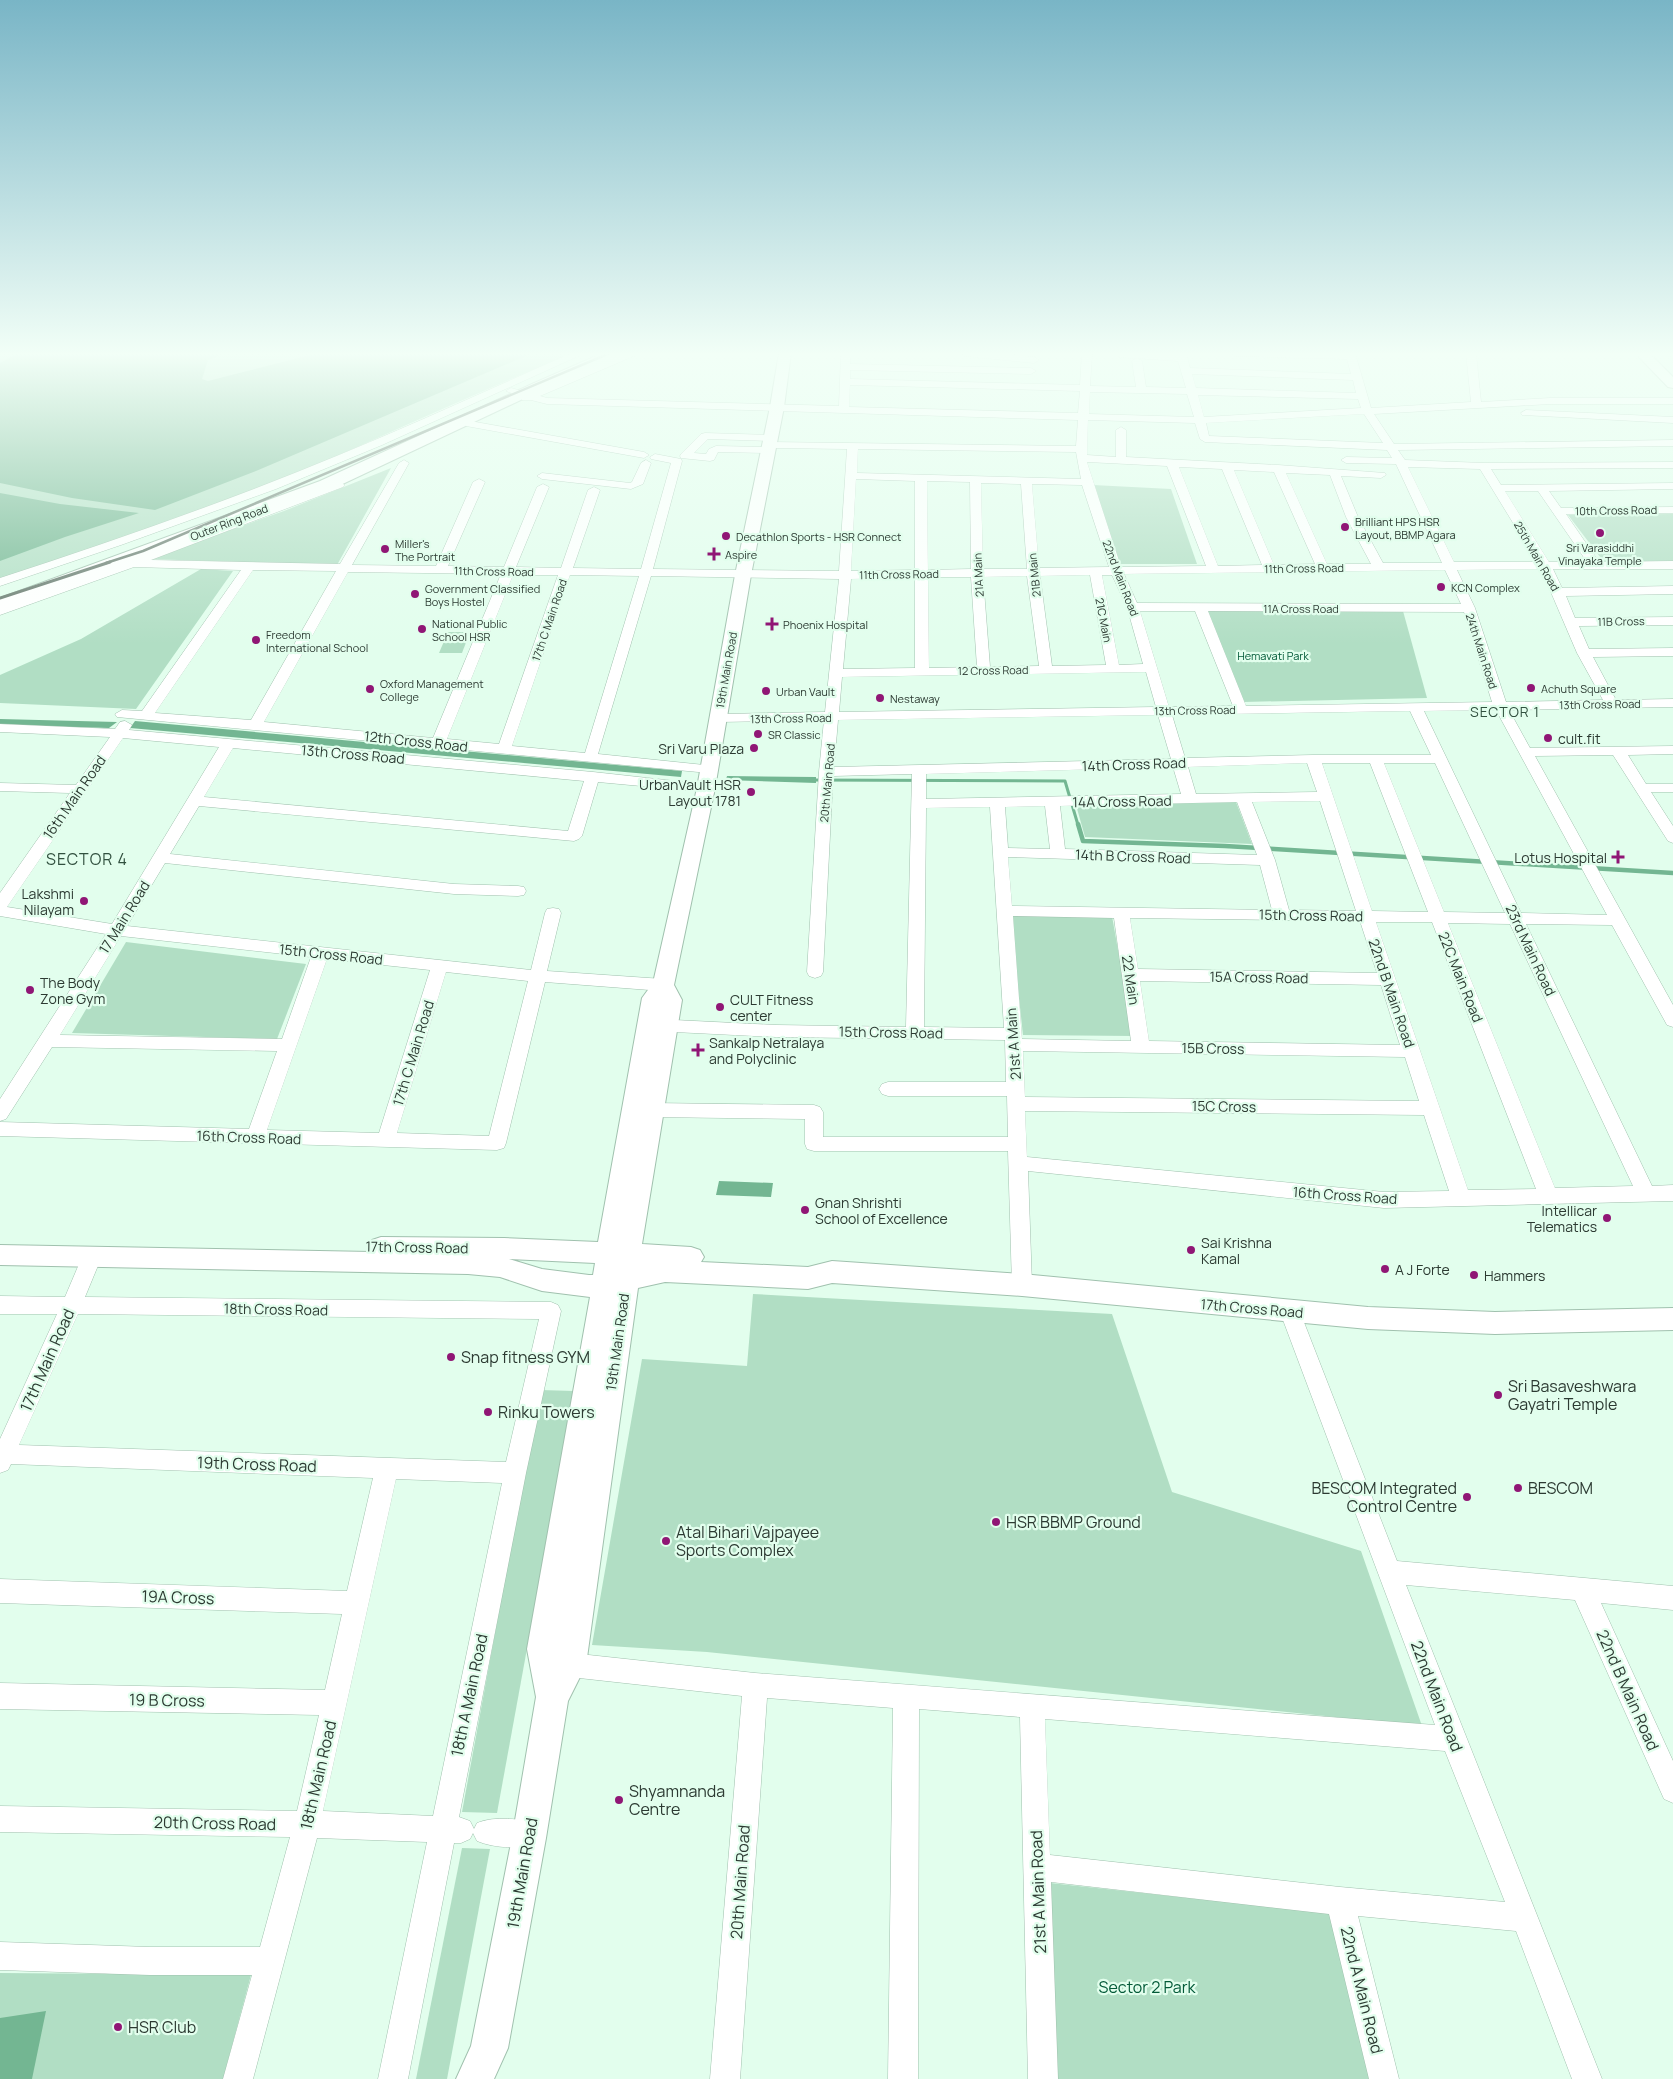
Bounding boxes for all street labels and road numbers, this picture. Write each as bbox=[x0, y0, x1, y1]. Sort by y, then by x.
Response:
street label: Outer Ring Road bbox=[188, 500, 270, 544]
street label: 10th Cross Road bbox=[1575, 502, 1657, 518]
street label: 25th Main Road bbox=[1511, 518, 1563, 594]
street label: 22nd Main Road bbox=[1100, 538, 1142, 618]
street label: 21B Main bbox=[1024, 552, 1044, 598]
street label: 21A Main bbox=[969, 553, 987, 597]
street label: 11th Cross Road bbox=[1264, 560, 1344, 576]
street label: 11th Cross Road bbox=[454, 563, 534, 579]
street label: 11th Cross Road bbox=[859, 566, 939, 582]
street label: 17th C Main Road bbox=[528, 577, 570, 663]
street label: 21C Main bbox=[1092, 596, 1116, 644]
street label: 11A Cross Road bbox=[1263, 601, 1339, 616]
street label: 24th Main Road bbox=[1463, 611, 1501, 691]
street label: 11B Cross bbox=[1597, 613, 1645, 629]
street label: 19th Main Road bbox=[712, 631, 740, 709]
street label: 12 Cross Road bbox=[957, 662, 1029, 678]
street label: 13th Cross Road bbox=[1559, 696, 1641, 712]
street label: 13th Cross Road bbox=[1154, 702, 1236, 718]
street label: 13th Cross Road bbox=[750, 710, 832, 726]
street label: 12th Cross Road bbox=[363, 726, 469, 756]
street label: 13th Cross Road bbox=[300, 740, 406, 768]
street label: 20th Main Road bbox=[816, 743, 838, 823]
street label: 16th Main Road bbox=[38, 751, 110, 843]
street label: 14th Cross Road bbox=[1082, 753, 1186, 775]
street label: 14A Cross Road bbox=[1072, 791, 1172, 811]
street label: 14th B Cross Road bbox=[1075, 844, 1191, 868]
street label: 17 Main Road bbox=[94, 877, 154, 957]
street label: 23rd Main Road bbox=[1502, 901, 1560, 999]
street label: 15th Cross Road bbox=[1259, 905, 1363, 925]
street label: 22C Main Road bbox=[1434, 929, 1488, 1025]
street label: 22nd B Main Road bbox=[1364, 936, 1420, 1050]
street label: 15th Cross Road bbox=[278, 939, 384, 969]
street label: 22 Main bbox=[1118, 954, 1144, 1006]
street label: 15A Cross Road bbox=[1209, 967, 1309, 987]
street label: 17th C Main Road bbox=[388, 998, 438, 1108]
street label: 21st A Main bbox=[1001, 1007, 1025, 1081]
street label: 15th Cross Road bbox=[839, 1022, 943, 1042]
street label: 15B Cross bbox=[1181, 1038, 1245, 1058]
street label: 15C Cross bbox=[1192, 1096, 1256, 1116]
street label: 16th Cross Road bbox=[196, 1126, 302, 1148]
street label: 16th Cross Road bbox=[1292, 1182, 1398, 1208]
street label: 17th Cross Road bbox=[365, 1237, 469, 1257]
street label: 19th Main Road bbox=[601, 1292, 633, 1392]
street label: 17th Cross Road bbox=[1200, 1294, 1304, 1322]
street label: 18th Cross Road bbox=[224, 1299, 328, 1319]
street label: 17th Main Road bbox=[15, 1305, 79, 1415]
street label: 19th Cross Road bbox=[197, 1451, 317, 1477]
street label: 19A Cross bbox=[141, 1585, 215, 1609]
street label: 22nd B Main Road bbox=[1591, 1626, 1665, 1754]
street label: 18th A Main Road bbox=[445, 1632, 493, 1758]
street label: 22nd Main Road bbox=[1406, 1637, 1468, 1755]
street label: 19 B Cross bbox=[129, 1688, 205, 1712]
street label: 18th Main Road bbox=[295, 1718, 341, 1832]
street label: 20th Cross Road bbox=[154, 1811, 276, 1835]
street label: 19th Main Road bbox=[501, 1816, 543, 1930]
street label: 20th Main Road bbox=[725, 1824, 755, 1940]
street label: 21st A Main Road bbox=[1025, 1830, 1051, 1954]
street label: 22nd A Main Road bbox=[1336, 1924, 1388, 2056]

